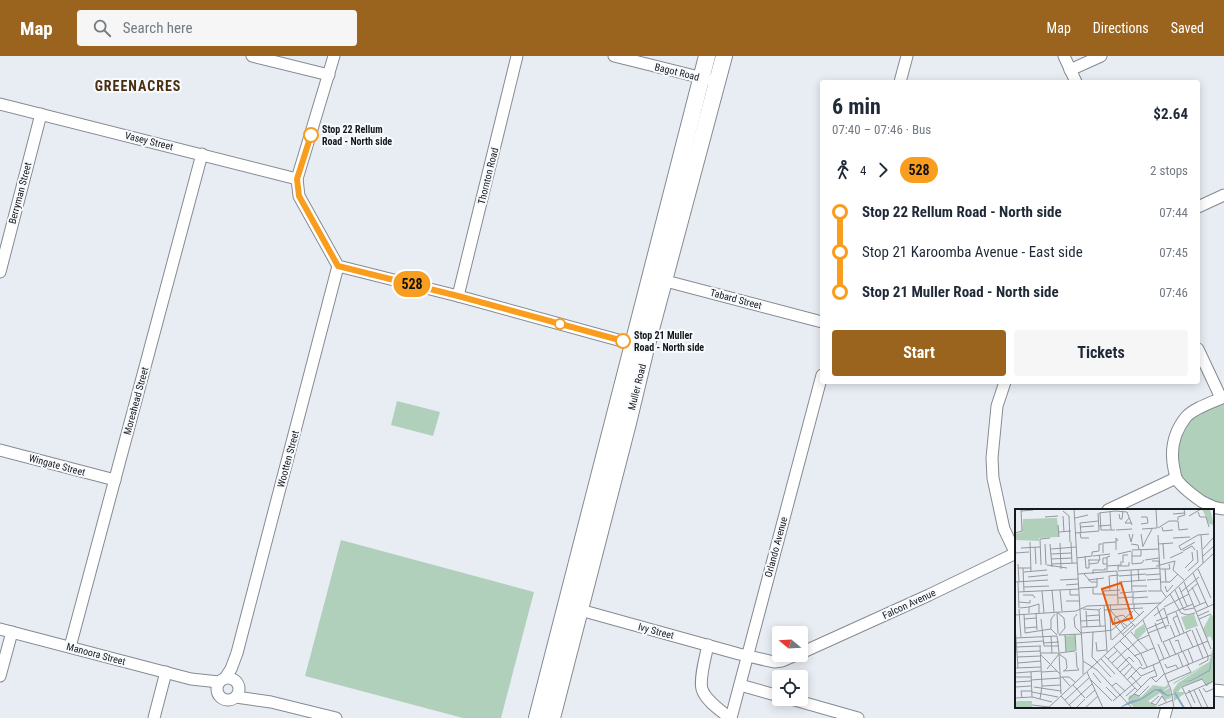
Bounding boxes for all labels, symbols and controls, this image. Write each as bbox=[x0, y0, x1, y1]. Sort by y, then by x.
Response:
search box bbox=[77, 10, 357, 46]
text: Map bbox=[20, 17, 53, 40]
icon: search bbox=[91, 17, 113, 39]
text: Search here bbox=[123, 19, 193, 37]
text: Map bbox=[1047, 20, 1071, 36]
text: Directions bbox=[1093, 20, 1149, 36]
text: Saved bbox=[1171, 20, 1204, 36]
street label: Bagot Road bbox=[654, 61, 700, 83]
district label: GREENACRES bbox=[95, 78, 181, 94]
text: 6 min bbox=[832, 94, 881, 119]
text: $2.64 bbox=[1153, 105, 1188, 123]
text: 07:40 – 07:46 · Bus bbox=[832, 122, 931, 137]
place label: Stop 22 Rellum Road - North side bbox=[322, 124, 392, 147]
marker: Stop 22 Rellum Road - North side bbox=[303, 127, 319, 143]
street label: Vasey Street bbox=[124, 130, 174, 152]
street label: Thornton Road bbox=[476, 146, 500, 205]
icon: walk bbox=[832, 159, 854, 181]
icon: forward bbox=[872, 159, 894, 181]
street label: Berryman Street bbox=[6, 161, 34, 225]
text: 528 bbox=[908, 162, 930, 178]
text: 4 bbox=[860, 163, 866, 178]
text: 2 stops bbox=[1150, 163, 1188, 178]
text: Stop 22 Rellum Road - North side bbox=[862, 203, 1062, 221]
text: 07:44 bbox=[1159, 205, 1188, 220]
text: Stop 21 Karoomba Avenue - East side bbox=[862, 243, 1083, 261]
text: 07:45 bbox=[1159, 245, 1188, 260]
line badge: 528 bbox=[389, 271, 435, 297]
text: 528 bbox=[401, 276, 423, 292]
text: Stop 21 Muller Road - North side bbox=[862, 283, 1059, 301]
text: 07:46 bbox=[1159, 285, 1188, 300]
street label: Tabard Street bbox=[709, 287, 763, 311]
unlabelled marker bbox=[554, 318, 566, 330]
place label: Stop 21 Muller Road - North side bbox=[634, 330, 704, 353]
button: Start bbox=[832, 330, 1006, 376]
button: Tickets bbox=[1014, 330, 1188, 376]
marker: Stop 21 Muller Road - North side bbox=[615, 333, 631, 349]
street label: Muller Road bbox=[626, 363, 648, 411]
street label: Moreshead Street bbox=[122, 366, 150, 436]
street label: Wootten Street bbox=[275, 429, 301, 489]
street label: Wingate Street bbox=[28, 452, 86, 478]
inset map bbox=[1015, 509, 1214, 708]
street label: Orlando Avenue bbox=[763, 515, 789, 578]
street label: Falcon Avenue bbox=[881, 587, 938, 621]
street label: Ivy Street bbox=[637, 621, 675, 641]
north arrow bbox=[772, 626, 808, 662]
map controls bbox=[772, 626, 808, 706]
street label: Manoora Street bbox=[65, 641, 127, 667]
button: locate bbox=[772, 670, 808, 706]

